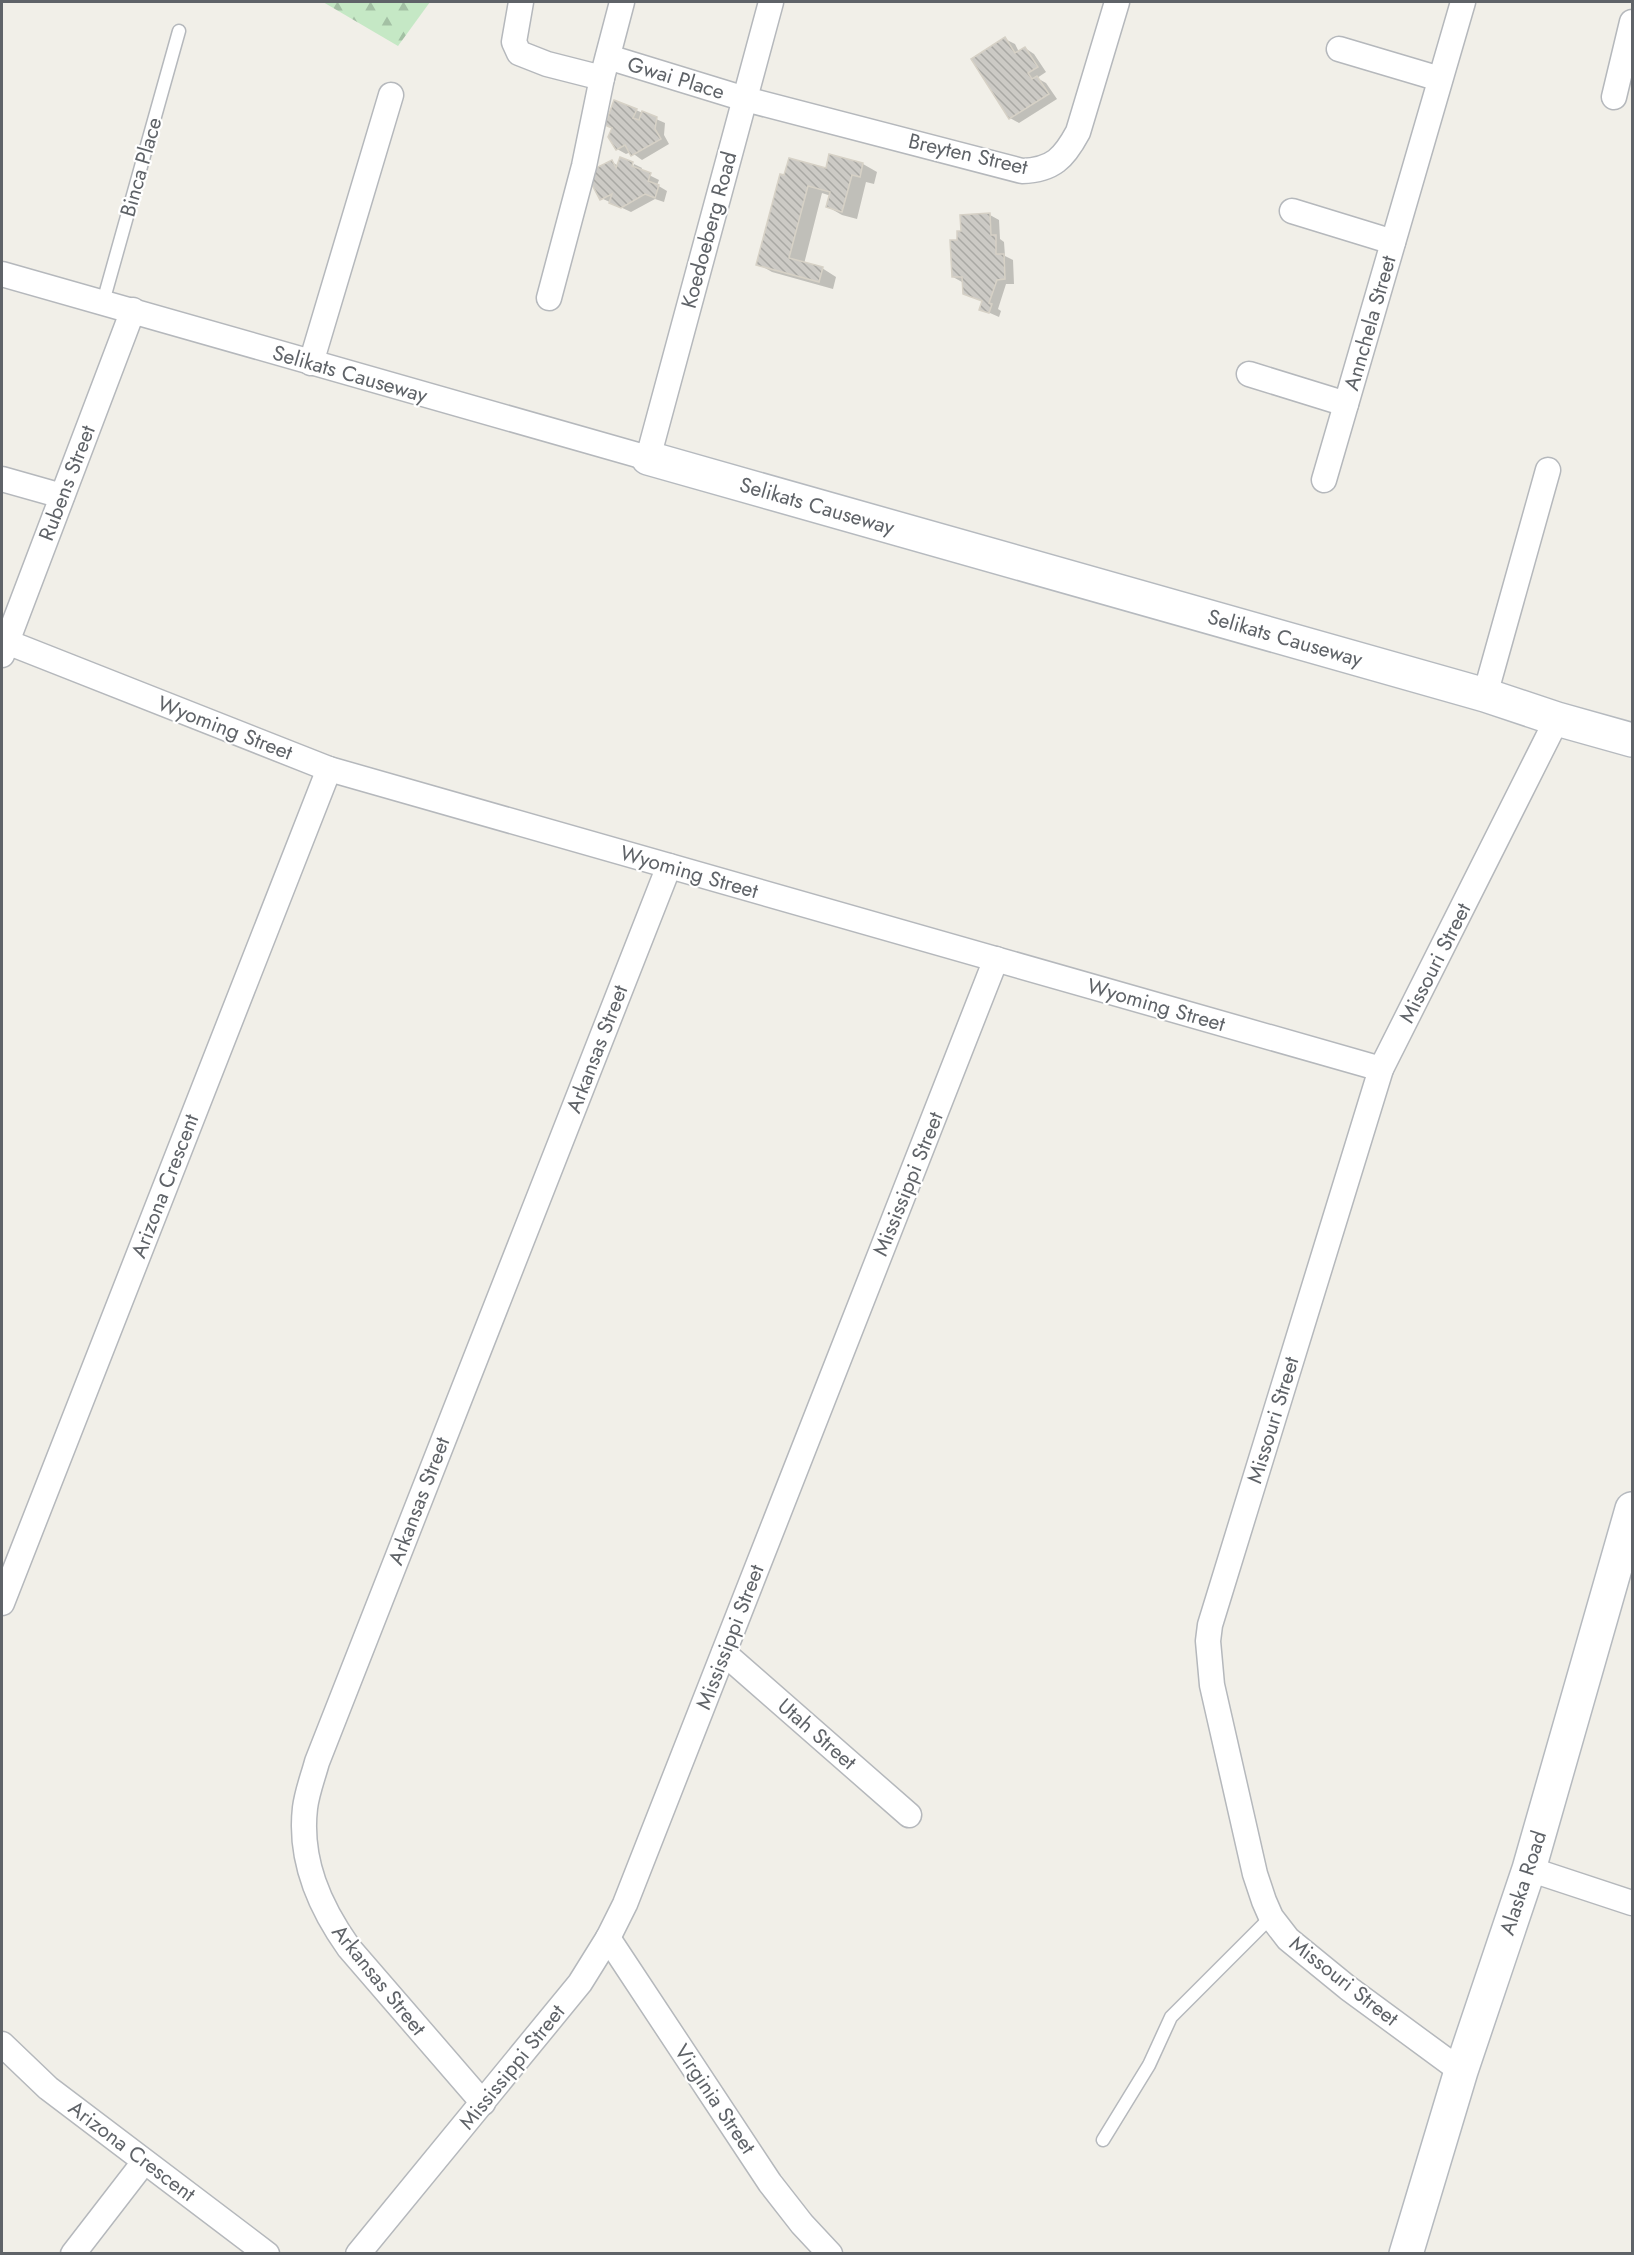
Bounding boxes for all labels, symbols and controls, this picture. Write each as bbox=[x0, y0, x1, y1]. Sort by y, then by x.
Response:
street label: Gwai Place bbox=[624, 49, 728, 107]
street label: Binca Place bbox=[113, 114, 170, 220]
street label: Breyten Street bbox=[905, 126, 1031, 182]
street label: Koedoeberg Road bbox=[674, 148, 744, 312]
street label: Annchela Street bbox=[1336, 252, 1404, 394]
street label: Selikats Causeway bbox=[269, 338, 432, 411]
street label: Rubens Street bbox=[31, 421, 103, 545]
street label: Selikats Causeway bbox=[736, 470, 899, 543]
street label: Selikats Causeway bbox=[1204, 602, 1367, 675]
street label: Wyoming Street bbox=[153, 688, 297, 768]
street label: Wyoming Street bbox=[616, 838, 762, 906]
street label: Missouri Street bbox=[1392, 898, 1478, 1028]
street label: Wyoming Street bbox=[1083, 971, 1229, 1039]
street label: Arkansas Street bbox=[559, 981, 635, 1117]
street label: Mississippi Street bbox=[865, 1107, 951, 1261]
street label: Arizona Crescent bbox=[124, 1110, 206, 1262]
street label: Missouri Street bbox=[1240, 1353, 1306, 1487]
street label: Arkansas Street bbox=[381, 1433, 457, 1569]
street label: Mississippi Street bbox=[689, 1560, 771, 1714]
street label: Utah Street bbox=[771, 1691, 863, 1777]
street label: Alaska Road bbox=[1492, 1827, 1554, 1939]
street label: Arkansas Street bbox=[325, 1918, 433, 2042]
street label: Missouri Street bbox=[1283, 1929, 1405, 2033]
street label: Mississippi Street bbox=[452, 1998, 572, 2136]
street label: Virginia Street bbox=[667, 2038, 763, 2160]
street label: Arizona Crescent bbox=[62, 2093, 202, 2209]

